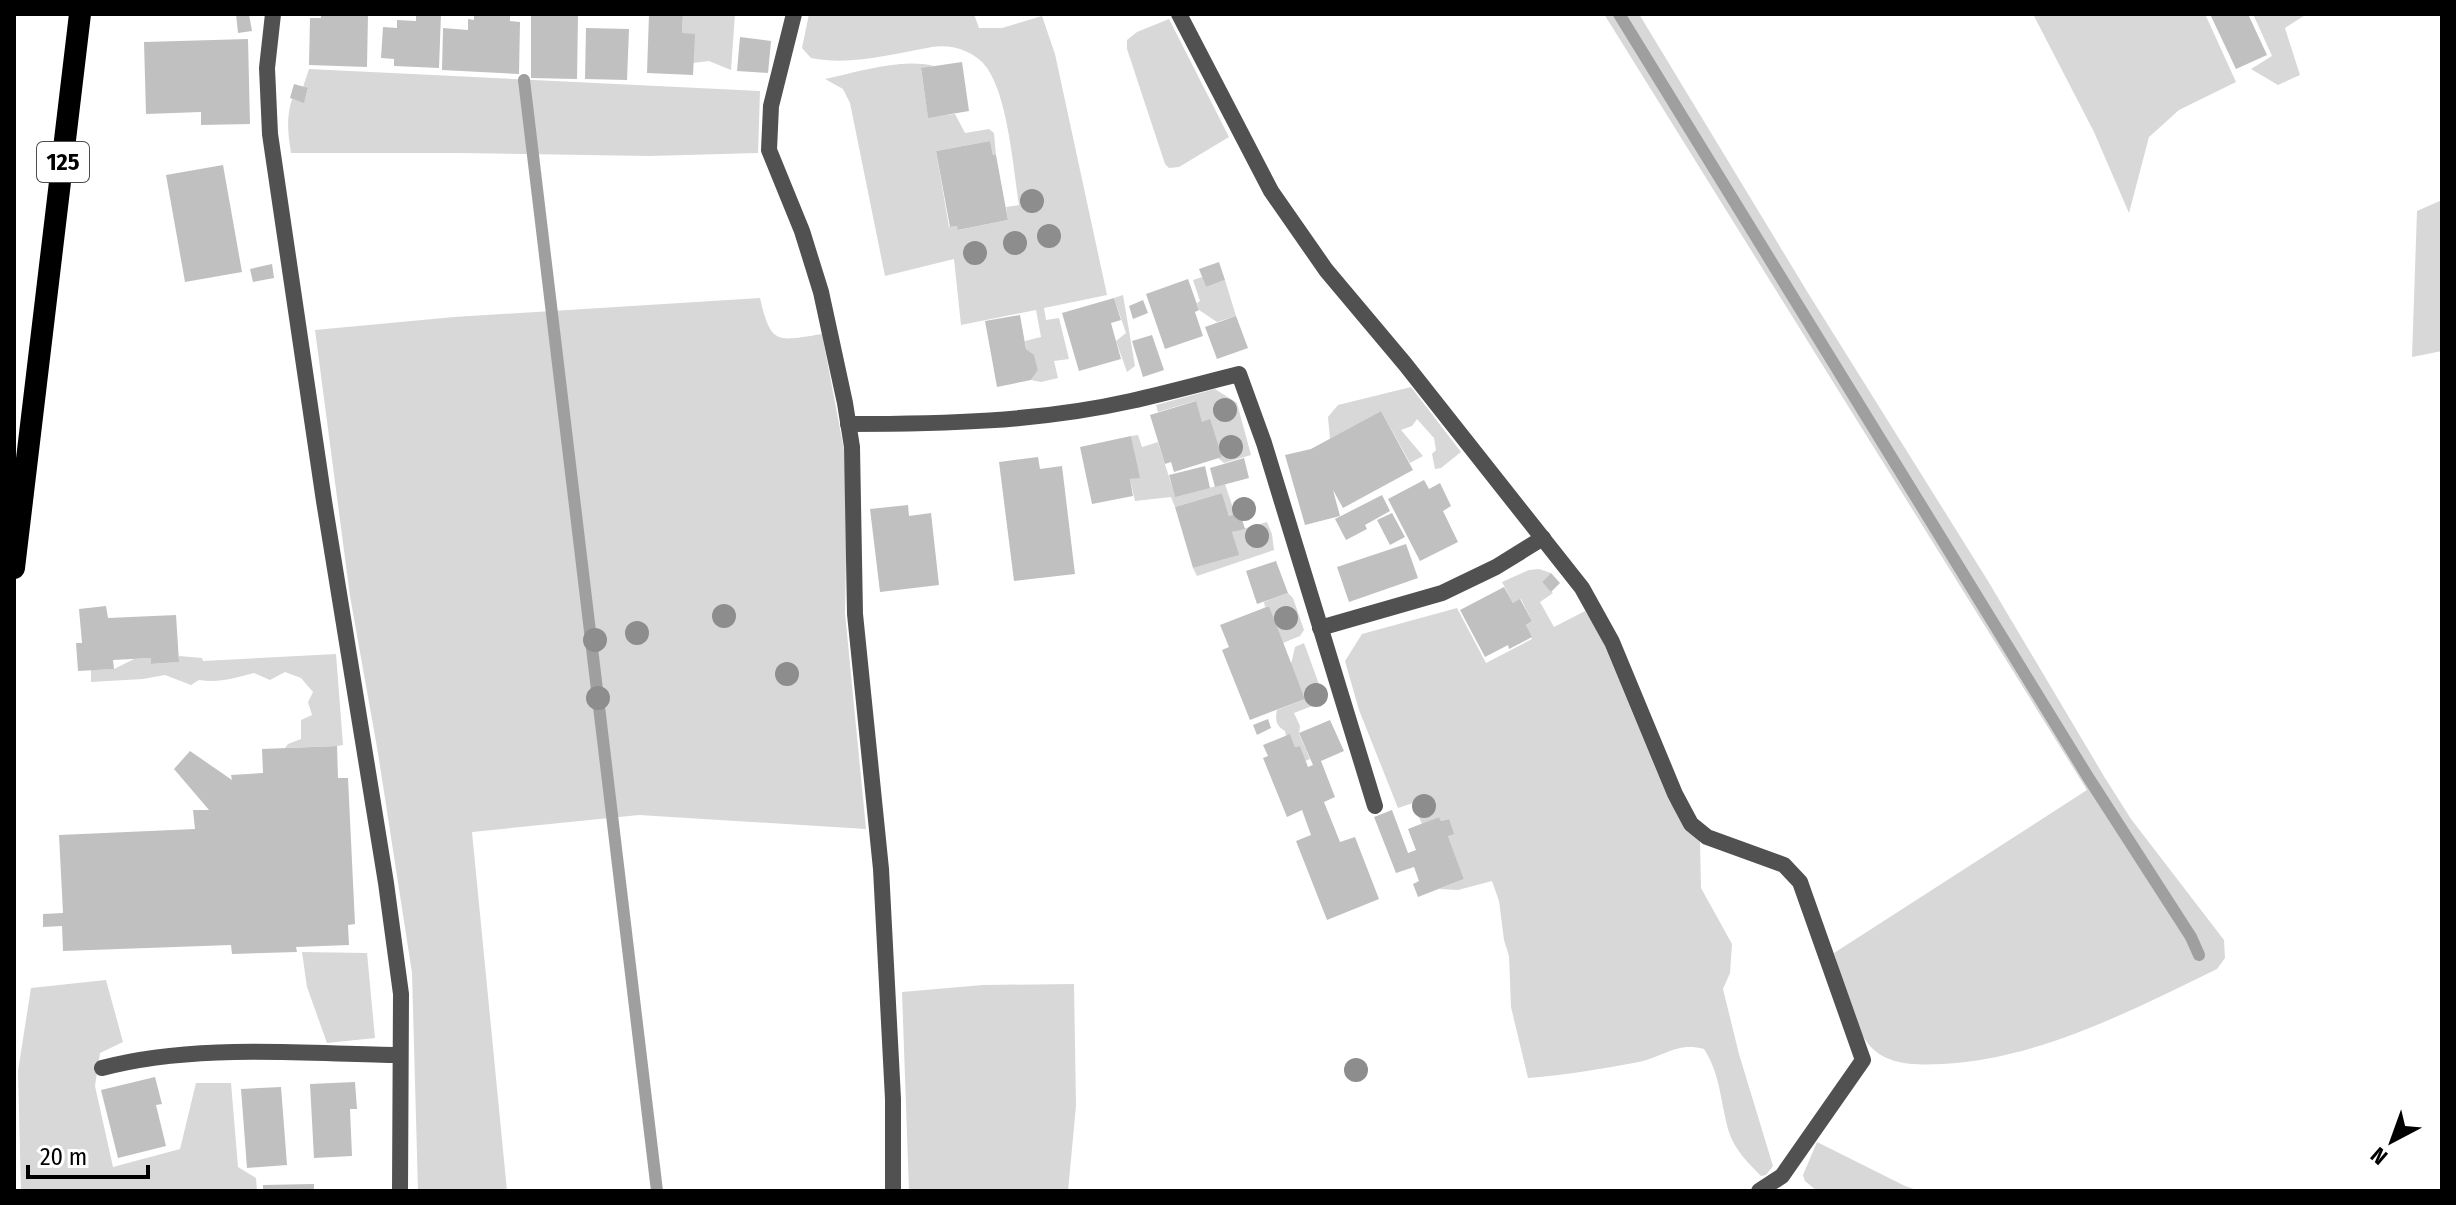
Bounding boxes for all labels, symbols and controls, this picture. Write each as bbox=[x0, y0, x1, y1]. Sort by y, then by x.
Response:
road number: 125 bbox=[37, 142, 89, 182]
north arrow bbox=[2352, 1101, 2432, 1181]
scale bar bbox=[28, 1129, 148, 1179]
text: N bbox=[2365, 1141, 2393, 1170]
text: 20 m bbox=[40, 1143, 87, 1171]

